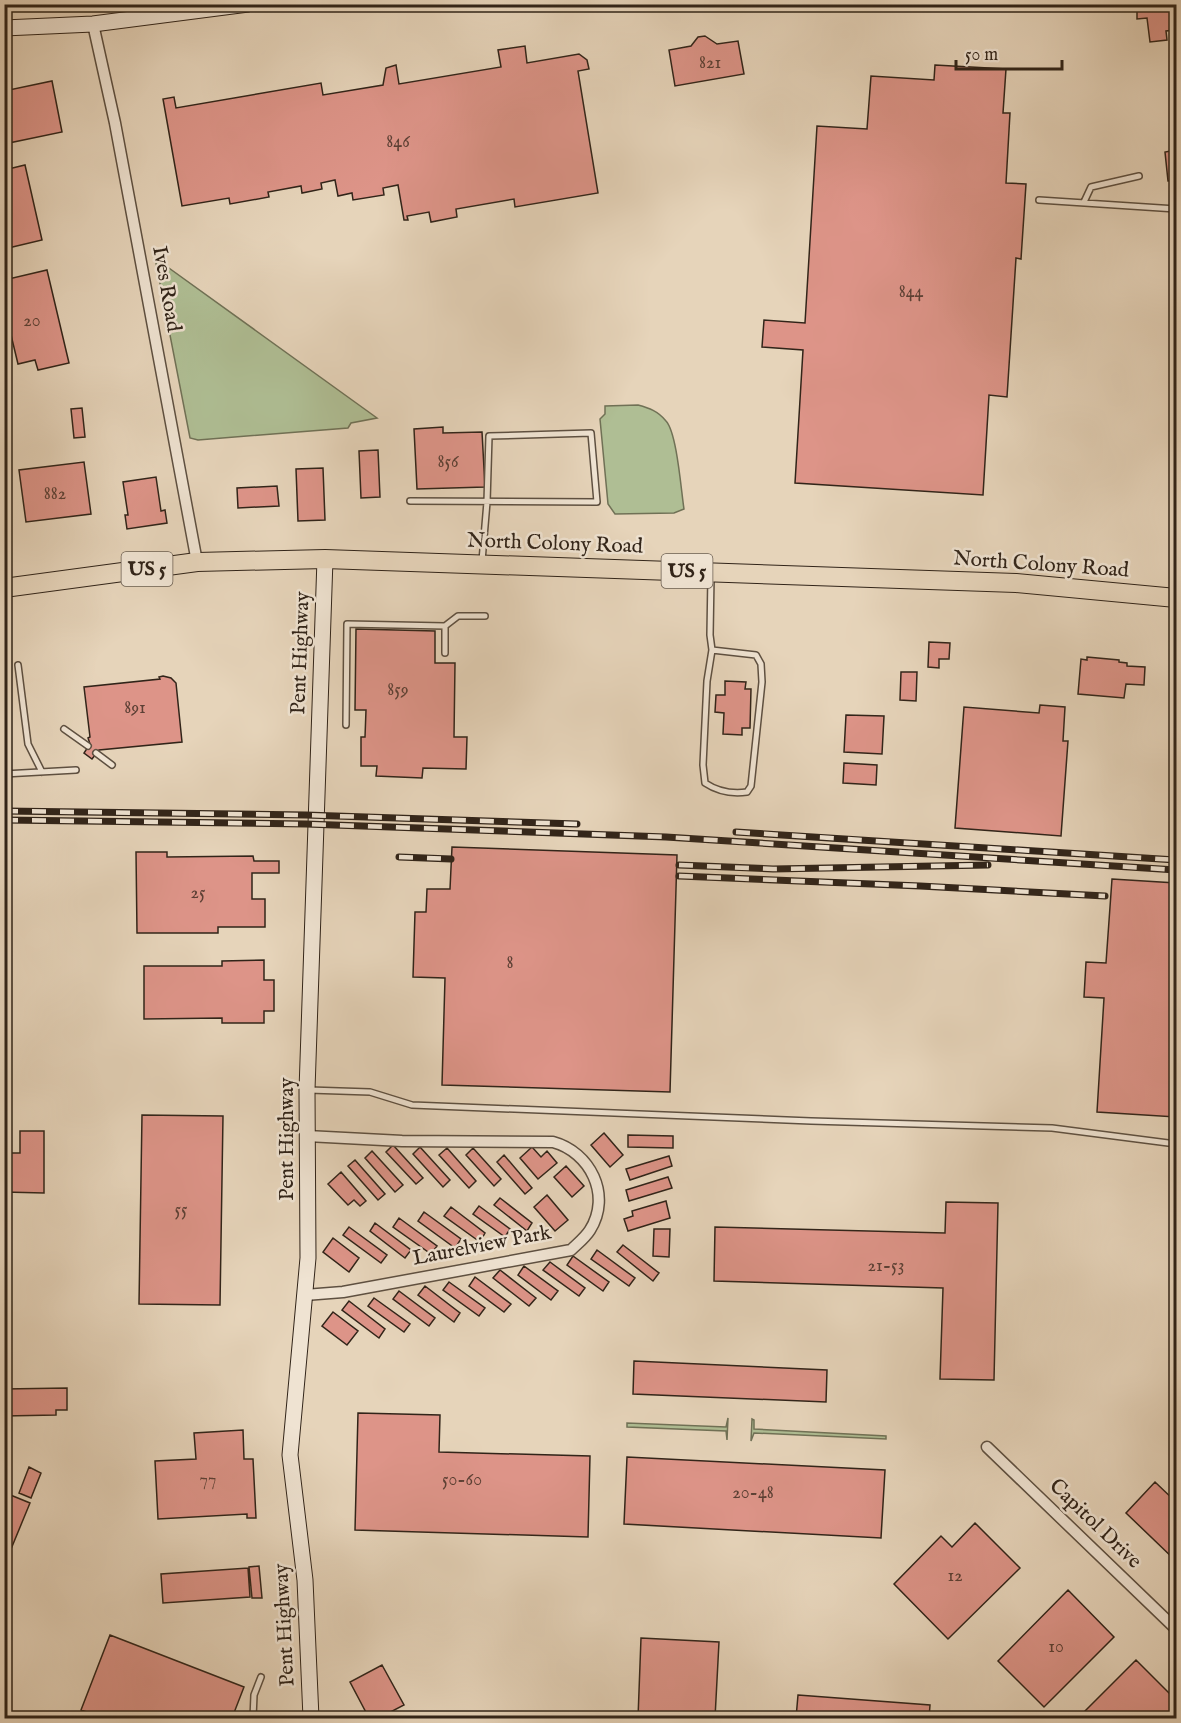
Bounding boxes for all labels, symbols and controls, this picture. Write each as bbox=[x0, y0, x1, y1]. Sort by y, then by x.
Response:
scale bar bbox=[956, 33, 1062, 71]
text: 50 m bbox=[965, 44, 998, 67]
house number: 821 bbox=[699, 52, 721, 75]
house number: 846 bbox=[386, 131, 410, 154]
street label: Ives Road bbox=[145, 244, 187, 335]
house number: 844 bbox=[899, 281, 924, 304]
house number: 20 bbox=[23, 310, 41, 333]
house number: 856 bbox=[437, 451, 459, 474]
house number: 882 bbox=[44, 483, 66, 506]
street label: North Colony Road bbox=[467, 527, 644, 561]
street label: North Colony Road bbox=[952, 545, 1131, 585]
road number: US 5 bbox=[122, 552, 172, 586]
road number: US 5 bbox=[662, 554, 712, 588]
street label: Pent Highway bbox=[285, 590, 317, 715]
house number: 859 bbox=[387, 679, 409, 702]
house number: 891 bbox=[124, 697, 146, 720]
house number: 25 bbox=[191, 882, 206, 905]
house number: 8 bbox=[506, 952, 514, 975]
street label: Pent Highway bbox=[274, 1077, 301, 1201]
house number: 55 bbox=[174, 1199, 188, 1222]
street label: Laurelview Park bbox=[410, 1219, 554, 1273]
house number: 21-53 bbox=[868, 1255, 904, 1278]
house number: 77 bbox=[200, 1469, 216, 1492]
house number: 50-60 bbox=[442, 1469, 482, 1492]
street label: Capitol Drive bbox=[1043, 1473, 1147, 1575]
house number: 20-48 bbox=[732, 1482, 774, 1505]
street label: Pent Highway bbox=[268, 1562, 302, 1687]
house number: 12 bbox=[947, 1565, 963, 1588]
house number: 10 bbox=[1048, 1636, 1064, 1659]

